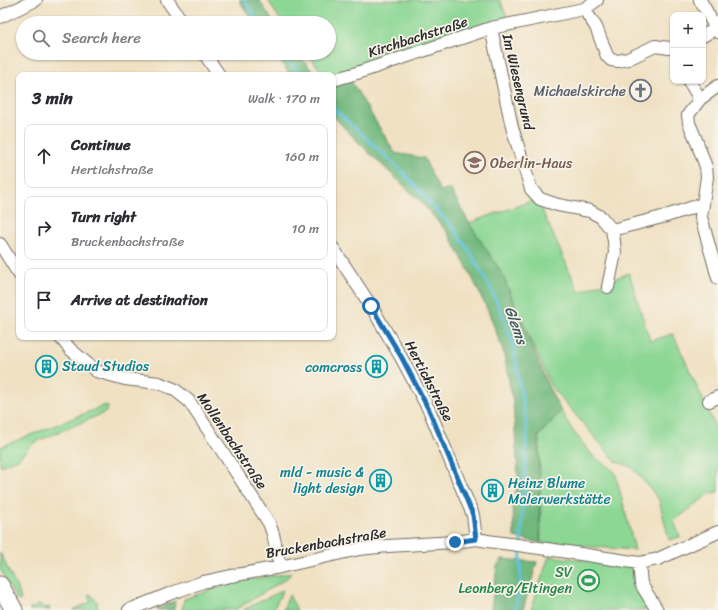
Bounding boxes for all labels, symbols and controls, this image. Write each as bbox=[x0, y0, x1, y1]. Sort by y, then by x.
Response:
street label: Kirchbachstraße bbox=[365, 9, 471, 65]
map controls bbox=[670, 12, 706, 84]
button: + bbox=[670, 12, 706, 48]
search box bbox=[16, 16, 336, 60]
text: Search here bbox=[62, 25, 141, 51]
icon: search bbox=[30, 27, 52, 49]
street label: Im Wiesengrund bbox=[495, 31, 542, 134]
button: − bbox=[670, 48, 706, 84]
church icon: Michaelskirche bbox=[628, 78, 654, 104]
place label: Michaelskirche bbox=[534, 79, 626, 104]
text: 3 min bbox=[32, 83, 73, 113]
text: Walk · 170 m bbox=[248, 87, 320, 110]
text: Continue bbox=[71, 132, 131, 158]
icon: ahead bbox=[33, 145, 55, 167]
text: 160 m bbox=[284, 145, 319, 168]
school or university icon: Oberlin-Haus bbox=[462, 150, 488, 176]
place label: Oberlin-Haus bbox=[490, 151, 573, 176]
text: Hertichstraße bbox=[71, 158, 154, 181]
text: Turn right bbox=[71, 204, 136, 230]
icon: right bbox=[33, 217, 55, 239]
text: 10 m bbox=[292, 217, 319, 240]
text: Bruckenbachstraße bbox=[71, 230, 184, 253]
text: Arrive at destination bbox=[71, 287, 208, 313]
icon: arrive bbox=[33, 289, 55, 311]
route start bbox=[362, 297, 380, 315]
water label: Glems bbox=[497, 302, 536, 350]
street label: Hertichstraße bbox=[398, 336, 460, 426]
building icon: Staud Studios bbox=[33, 353, 59, 379]
place label: Staud Studios bbox=[62, 354, 150, 379]
building icon: comcross bbox=[364, 354, 390, 380]
place label: comcross bbox=[305, 355, 362, 380]
street label: Mollenbachstraße bbox=[190, 387, 274, 495]
place label: mld - music & light design bbox=[280, 460, 364, 501]
building icon: mld - music & light design bbox=[367, 467, 393, 493]
place label: Heinz Blume Malerwerkstätte bbox=[508, 471, 611, 512]
building icon: Heinz Blume Malerwerkstätte bbox=[479, 478, 505, 504]
street label: Bruckenbachstraße bbox=[264, 520, 388, 566]
route end bbox=[446, 533, 464, 551]
place label: SV Leonberg/Eltingen bbox=[459, 560, 573, 601]
sports icon: SV Leonberg/Eltingen bbox=[575, 567, 601, 593]

